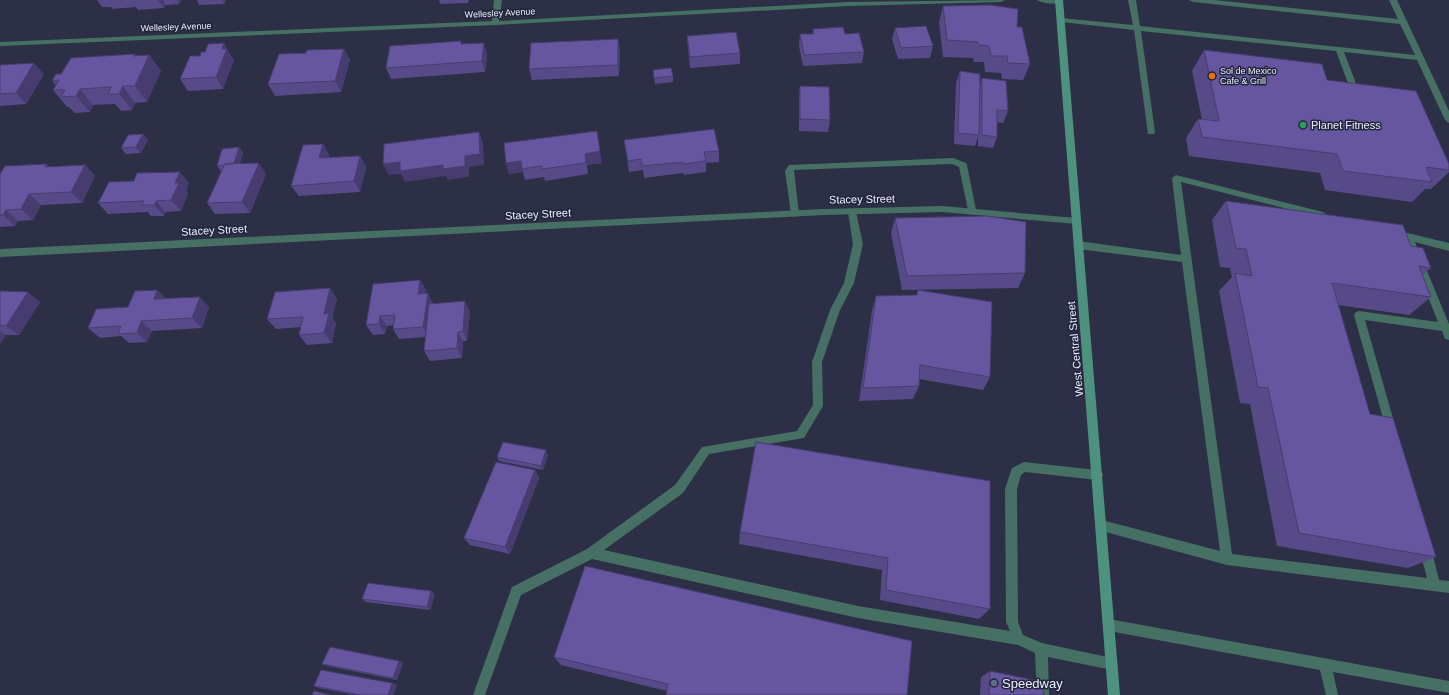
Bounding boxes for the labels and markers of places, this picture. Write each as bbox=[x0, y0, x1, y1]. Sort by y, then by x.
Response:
place label: Sol de Mexico Cafe & Grill bbox=[1220, 66, 1277, 86]
marker: Sol de Mexico Cafe & Grill bbox=[1207, 71, 1217, 81]
place label: Planet Fitness bbox=[1311, 119, 1381, 131]
marker: Planet Fitness bbox=[1298, 120, 1308, 130]
place label: Speedway bbox=[1002, 676, 1063, 691]
marker: Speedway bbox=[989, 678, 999, 688]

